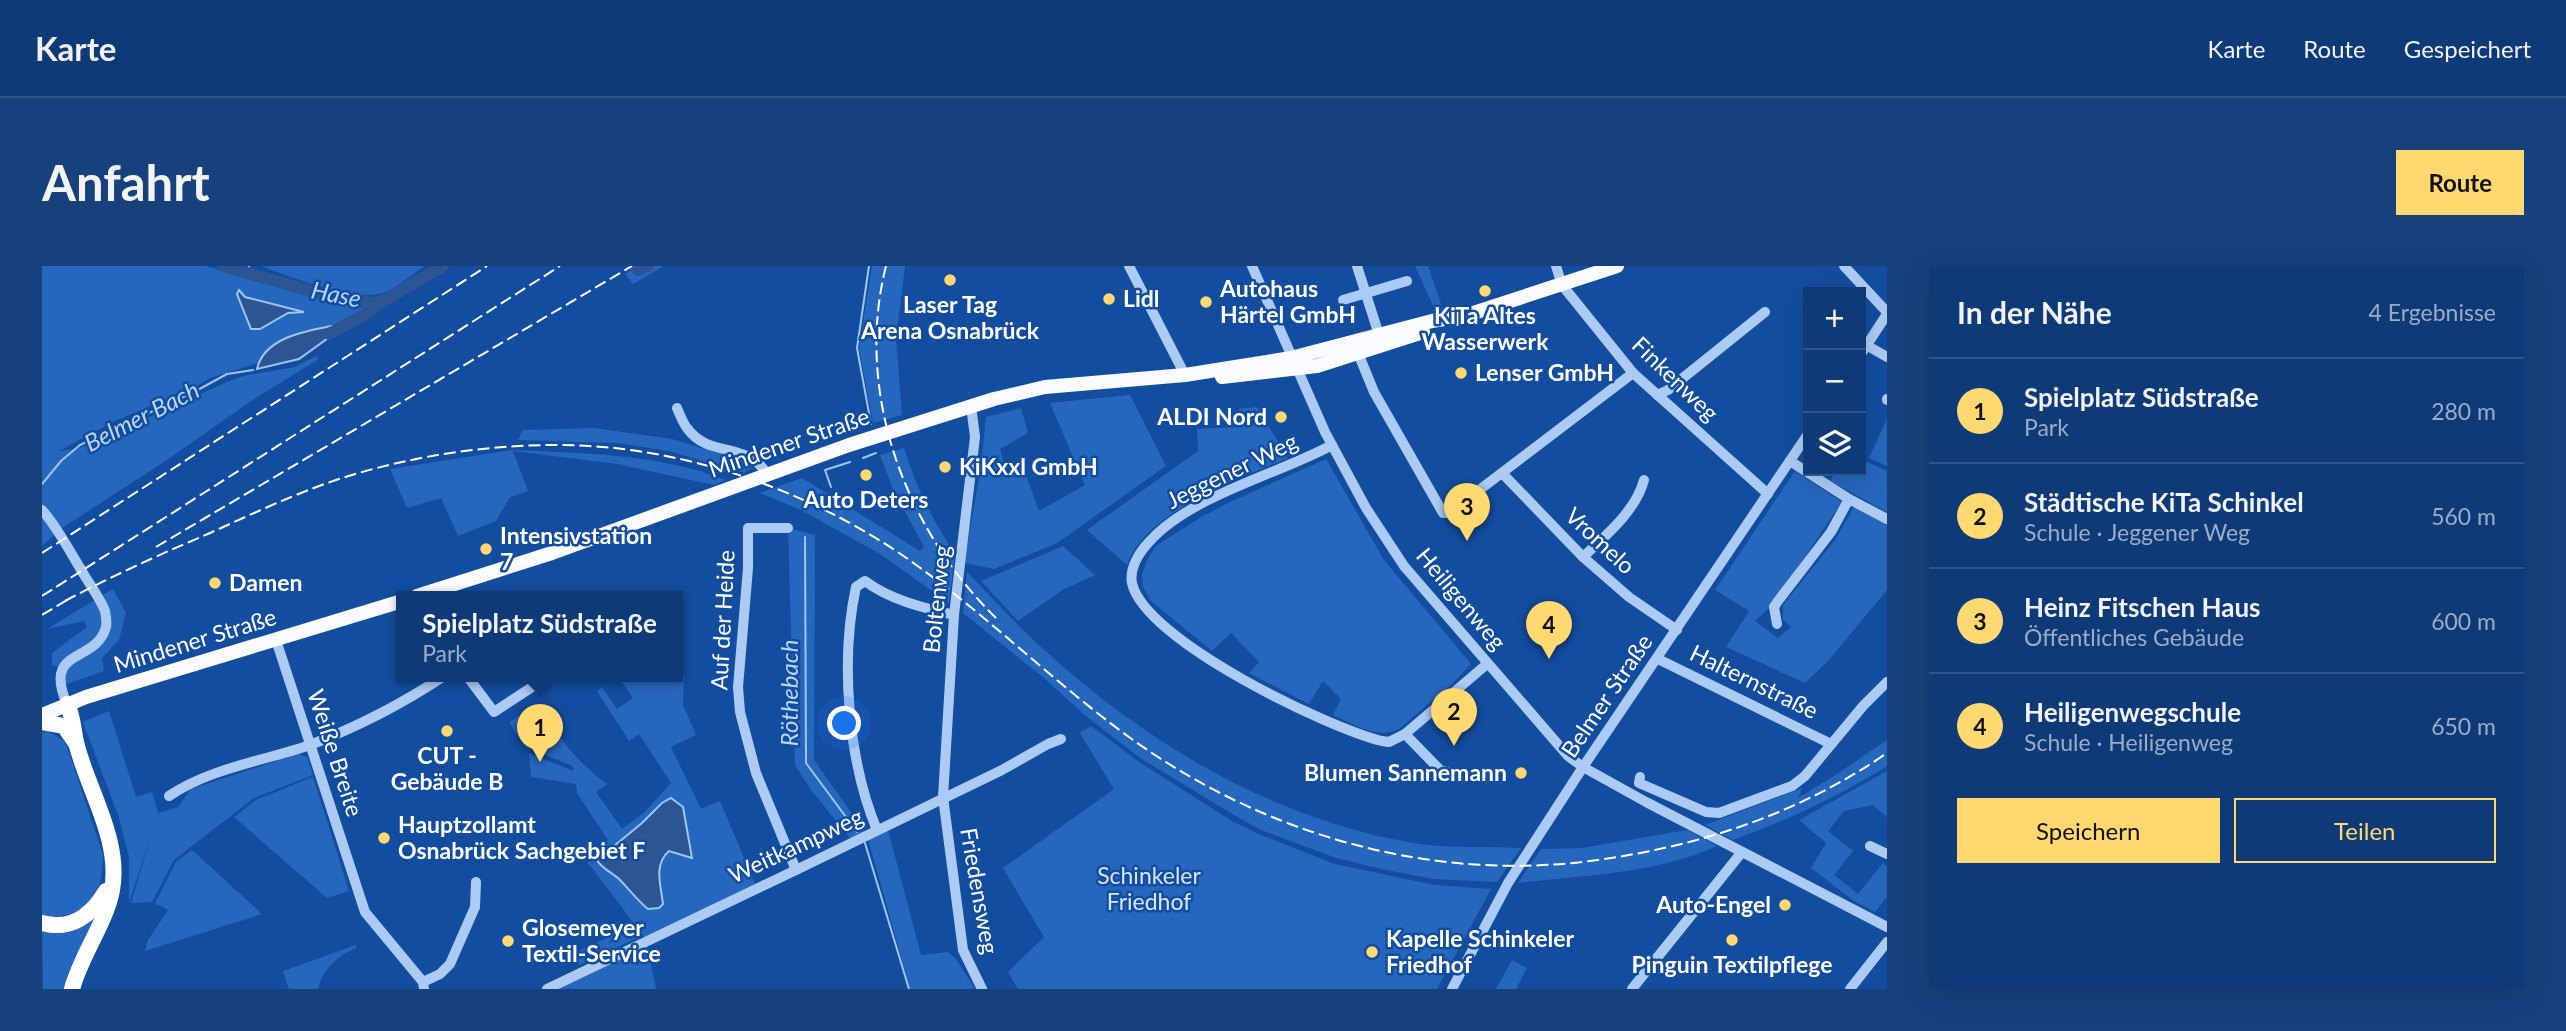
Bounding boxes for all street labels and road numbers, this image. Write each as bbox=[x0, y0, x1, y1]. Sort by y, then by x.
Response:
street label: Finkenweg bbox=[1627, 330, 1725, 426]
street label: Mindener Straße bbox=[704, 401, 873, 483]
street label: Jeggener Weg bbox=[1161, 426, 1302, 514]
street label: Vromelo bbox=[1560, 501, 1641, 579]
street label: Heiligenweg bbox=[1411, 542, 1513, 655]
street label: Boltenweg bbox=[916, 544, 956, 654]
street label: Auf der Heide bbox=[704, 549, 740, 691]
street label: Mindener Straße bbox=[110, 602, 279, 678]
street label: Belmer Straße bbox=[1555, 629, 1658, 762]
street label: Halternstraße bbox=[1686, 638, 1823, 724]
street label: Weiße Breite bbox=[302, 686, 370, 820]
street label: Weitkampweg bbox=[724, 802, 867, 888]
street label: Friedensweg bbox=[955, 825, 1005, 956]

